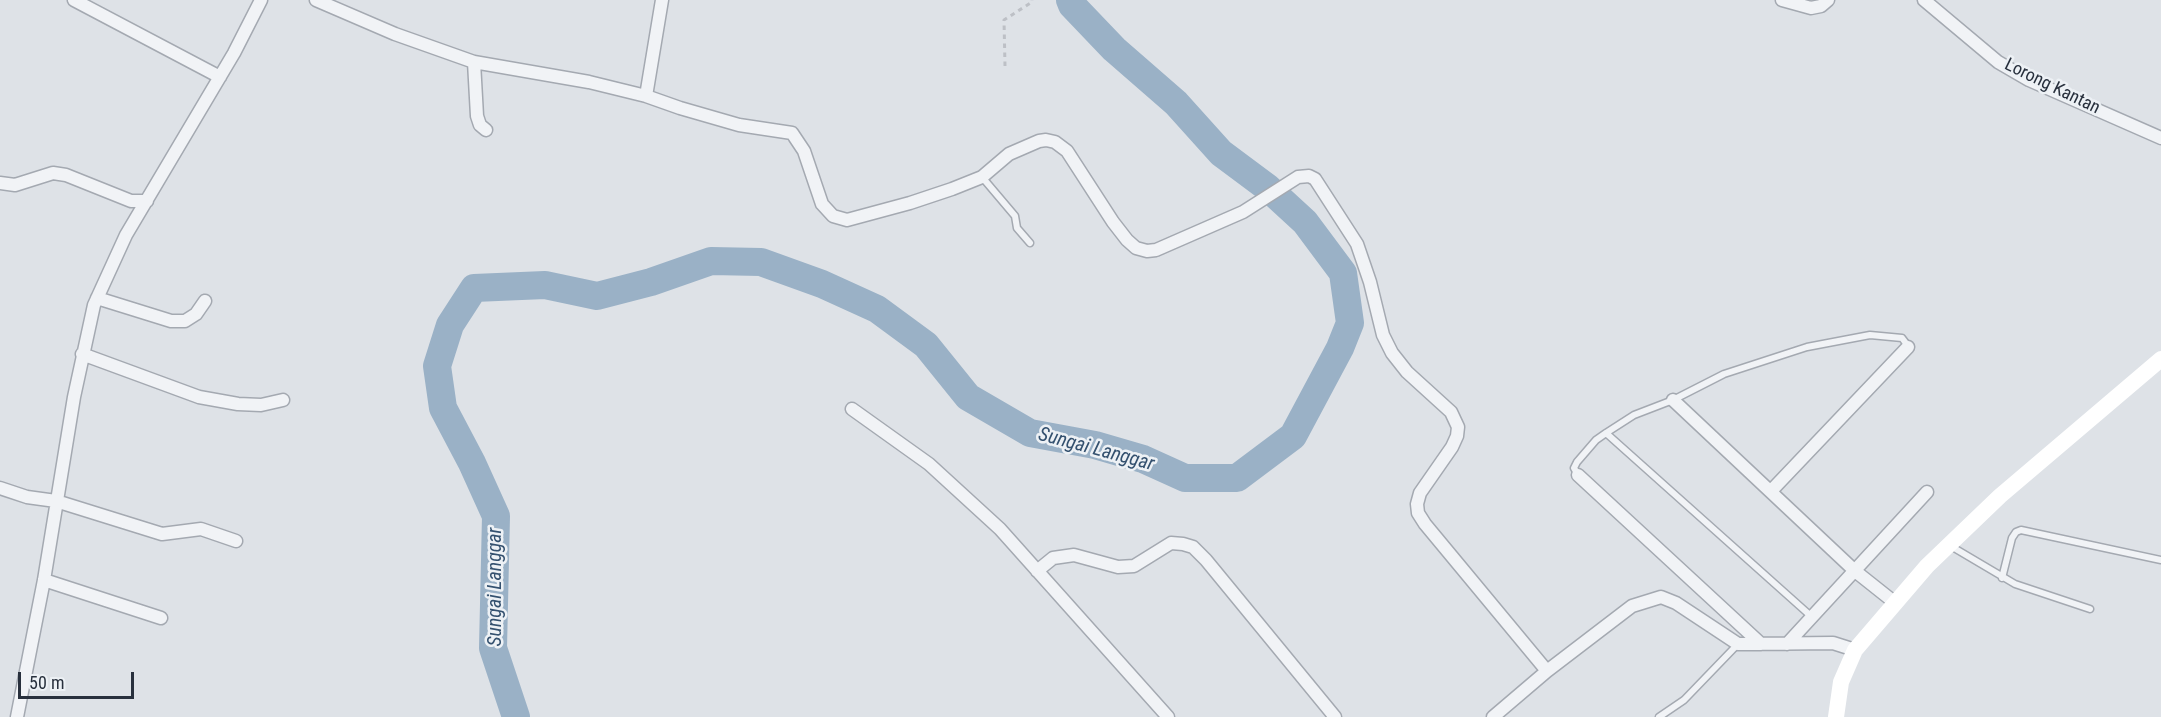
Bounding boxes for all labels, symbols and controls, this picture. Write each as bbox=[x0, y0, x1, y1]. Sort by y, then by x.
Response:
street label: Lorong Kantan bbox=[2001, 55, 2103, 119]
water label: Sungai Langgar bbox=[1035, 423, 1157, 477]
water label: Sungai Langgar bbox=[484, 528, 508, 646]
scale bar bbox=[21, 660, 136, 698]
text: 50 m bbox=[29, 672, 64, 693]

